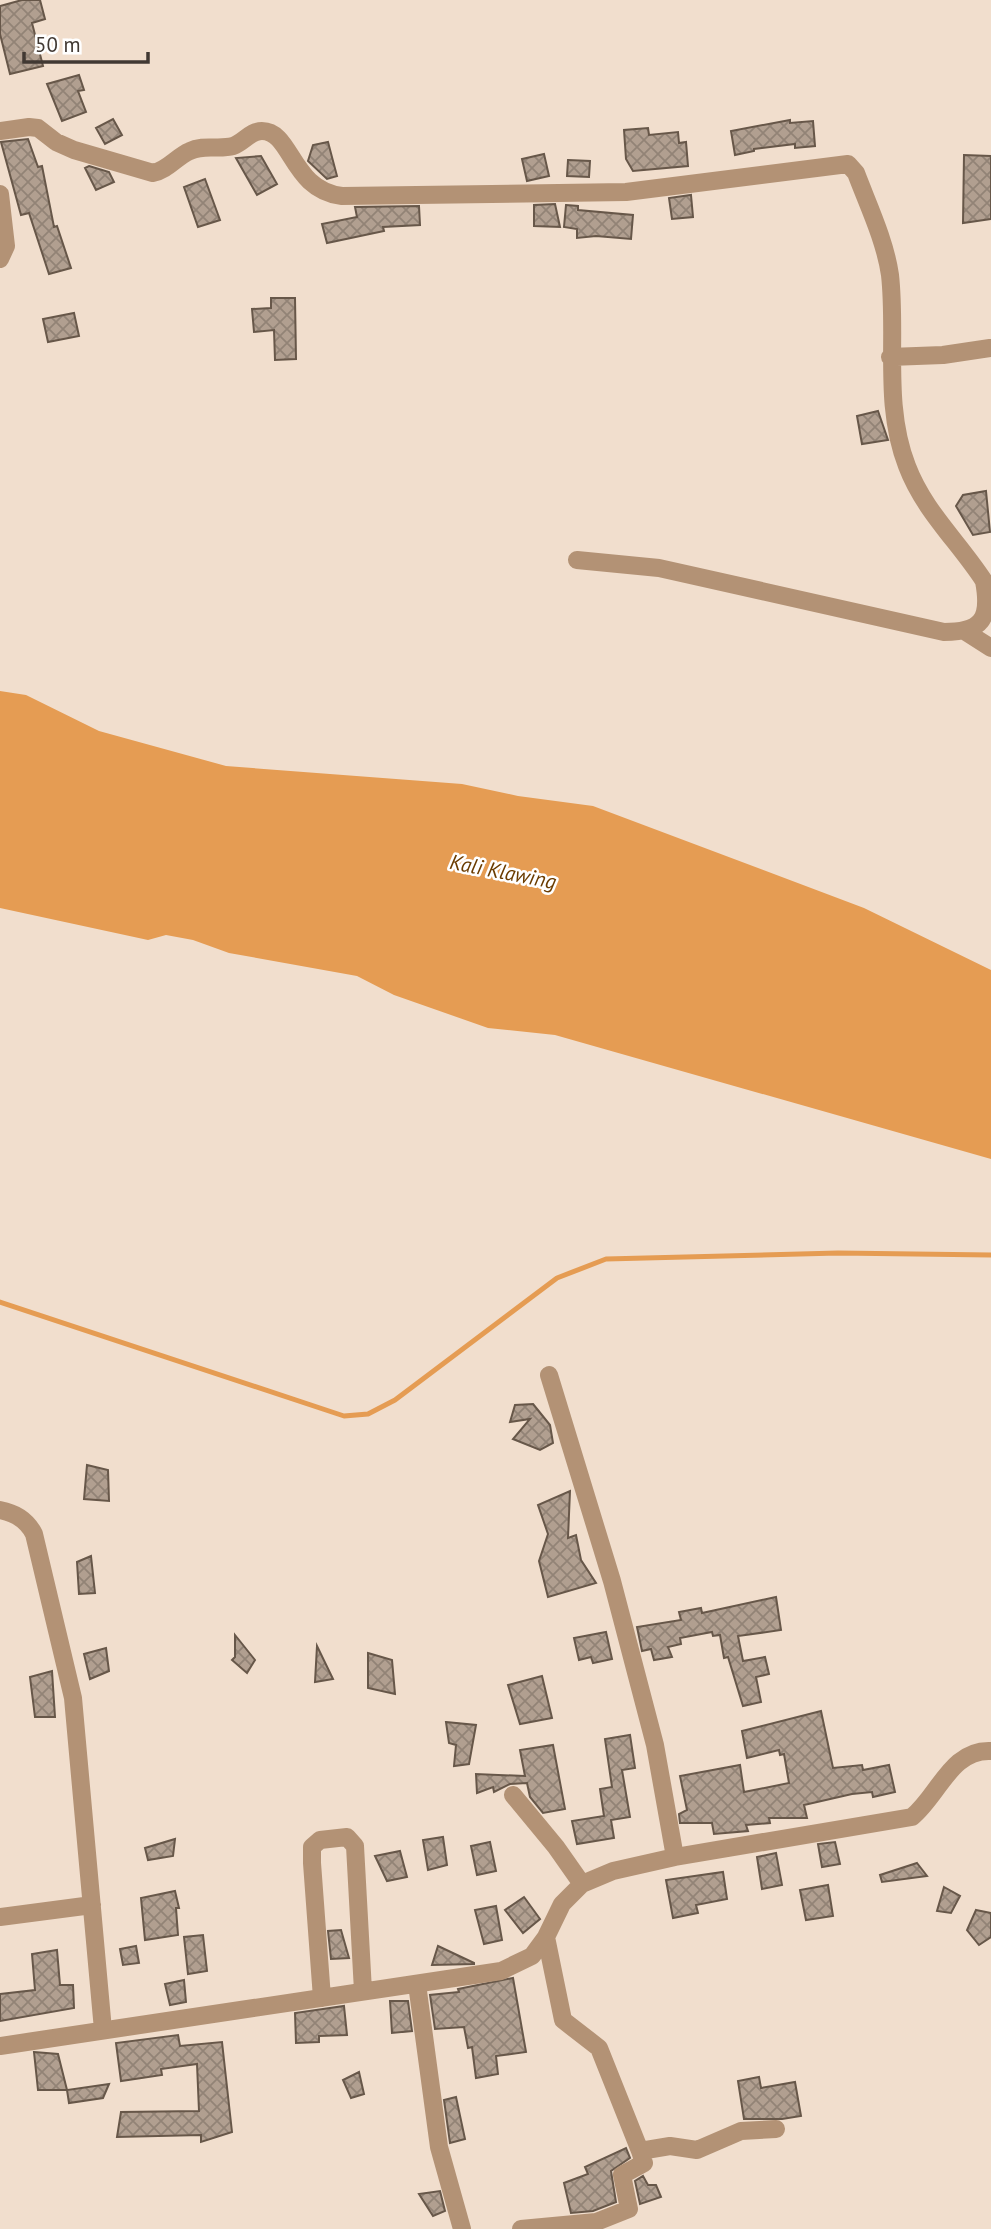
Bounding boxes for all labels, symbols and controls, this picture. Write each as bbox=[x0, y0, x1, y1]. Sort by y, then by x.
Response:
scale bar bbox=[24, 21, 149, 65]
text: 50 m bbox=[35, 31, 81, 58]
water label: Kali Klawing bbox=[448, 848, 559, 895]

